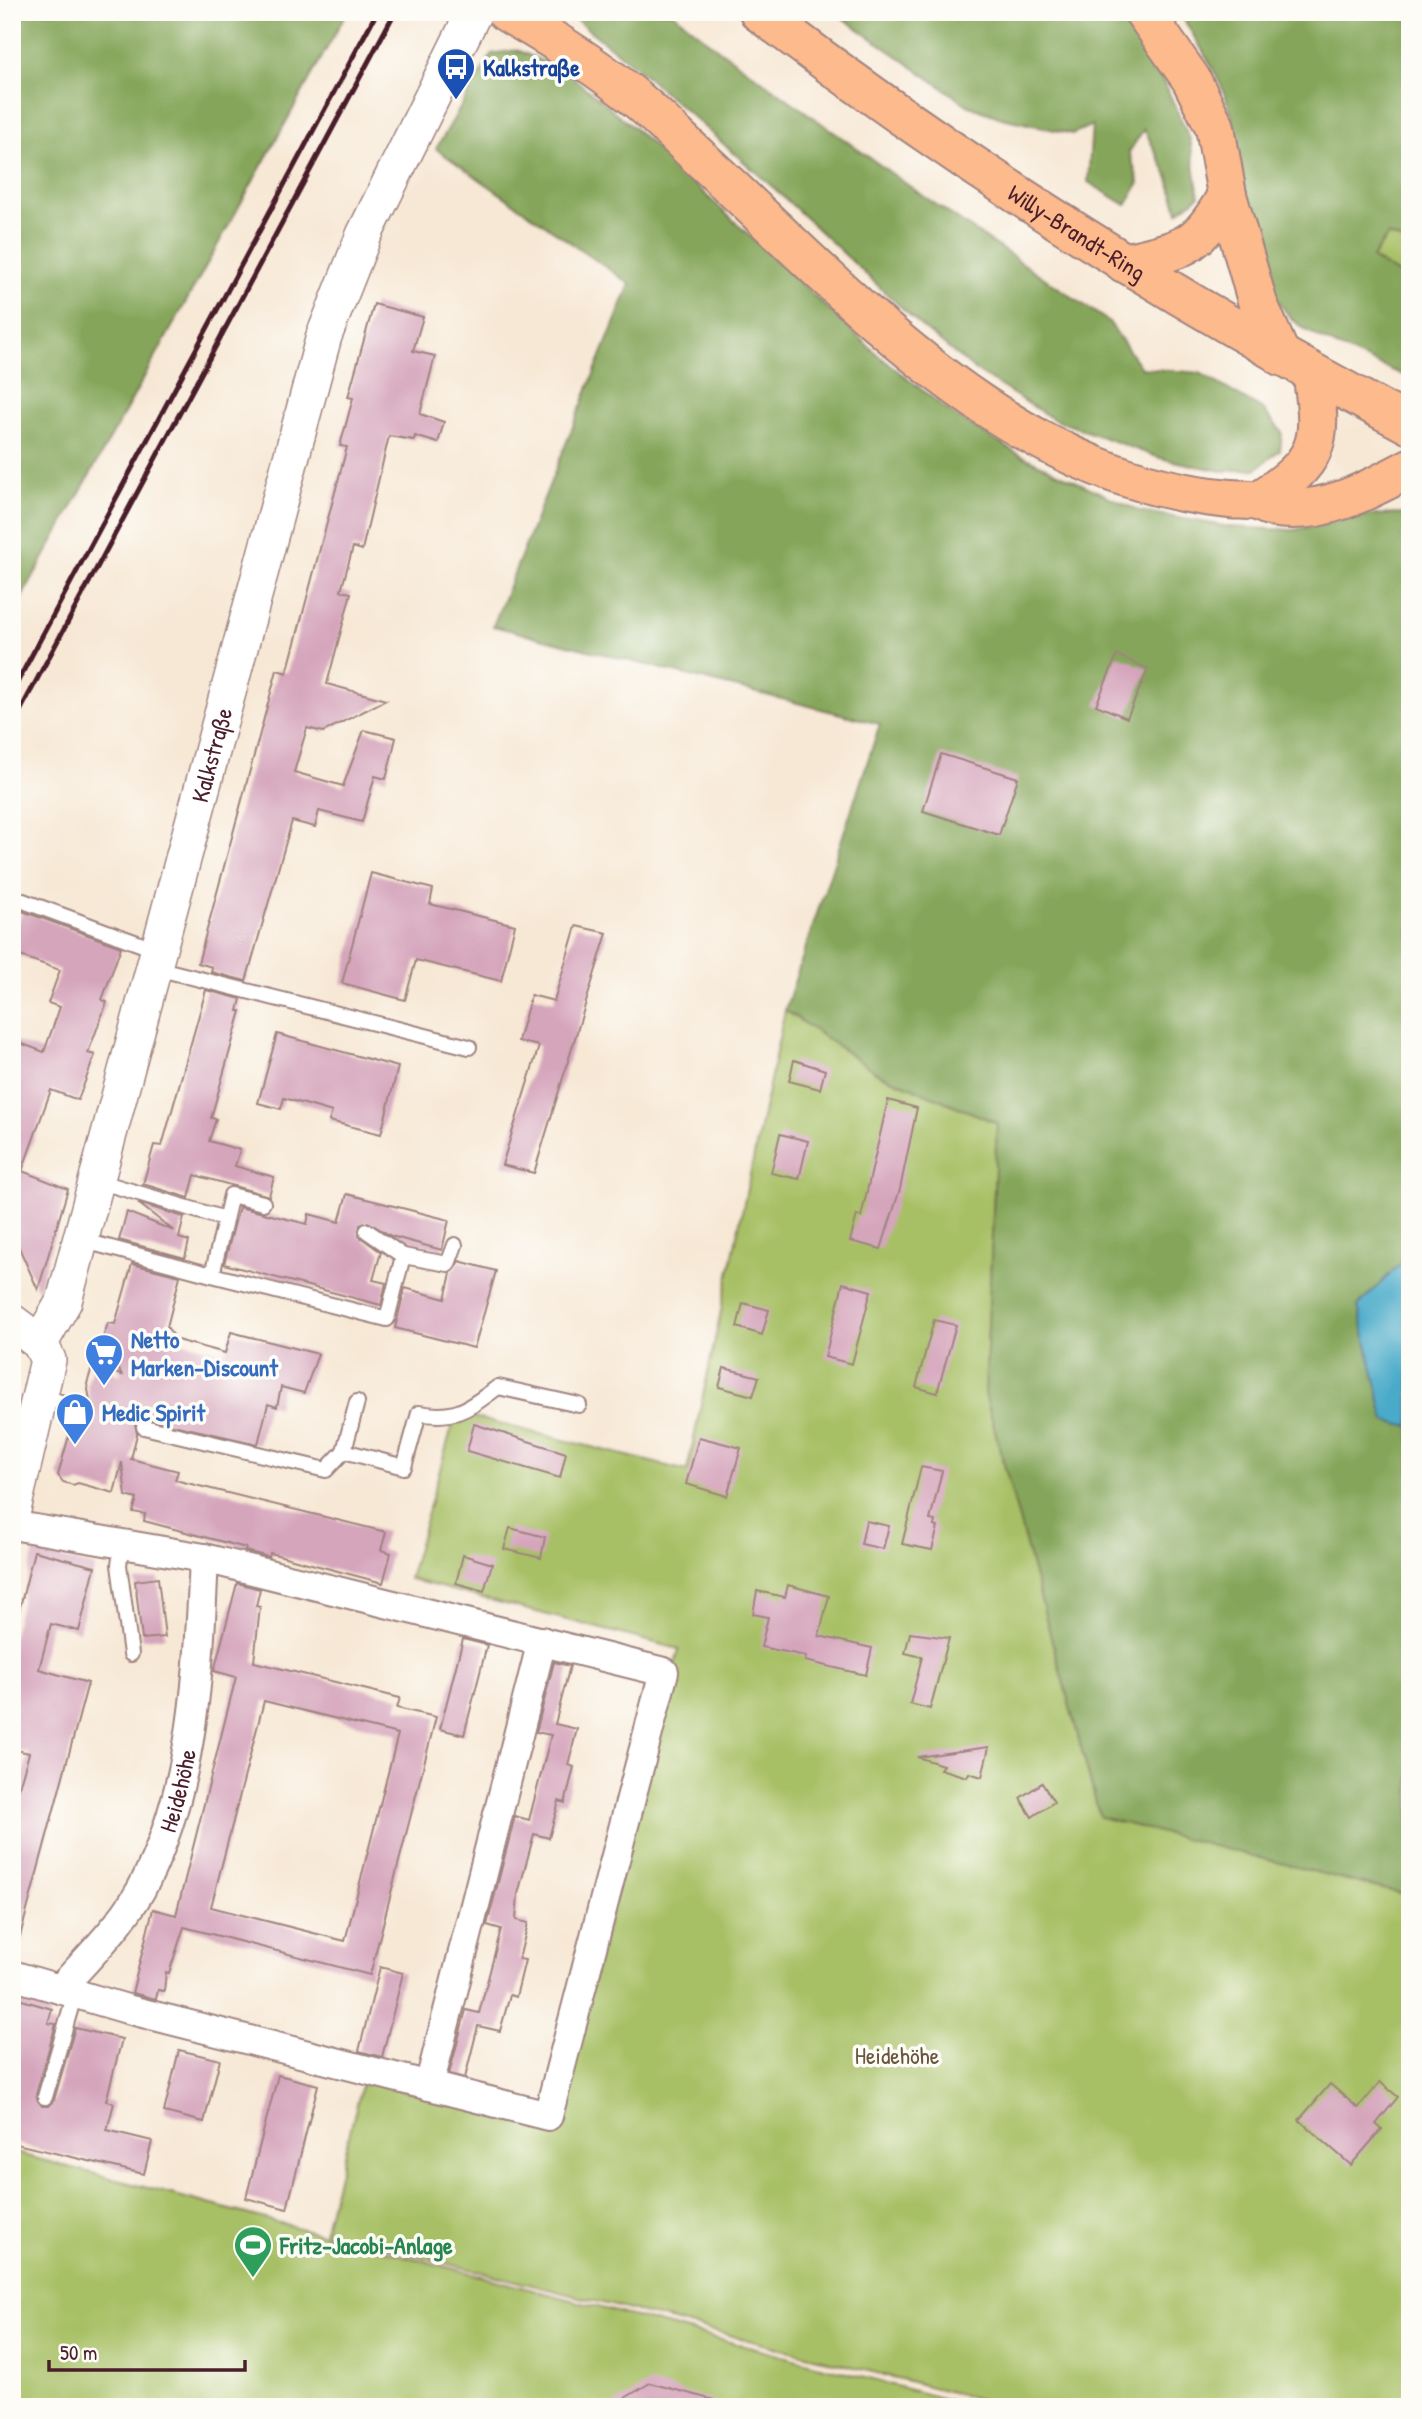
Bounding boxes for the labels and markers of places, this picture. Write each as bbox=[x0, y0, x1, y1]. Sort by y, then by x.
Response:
bus stop icon: Kalkstraße bbox=[435, 46, 477, 101]
place label: Kalkstraße bbox=[483, 51, 580, 84]
place label: Netto Marken-Discount bbox=[131, 1323, 278, 1383]
supermarket icon: Netto Marken-Discount bbox=[83, 1332, 125, 1387]
shop icon: Medic Spirit bbox=[54, 1391, 96, 1446]
place label: Medic Spirit bbox=[102, 1396, 206, 1429]
sports icon: Fritz-Jacobi-Anlage bbox=[232, 2224, 274, 2279]
place label: Fritz-Jacobi-Anlage bbox=[279, 2229, 453, 2262]

